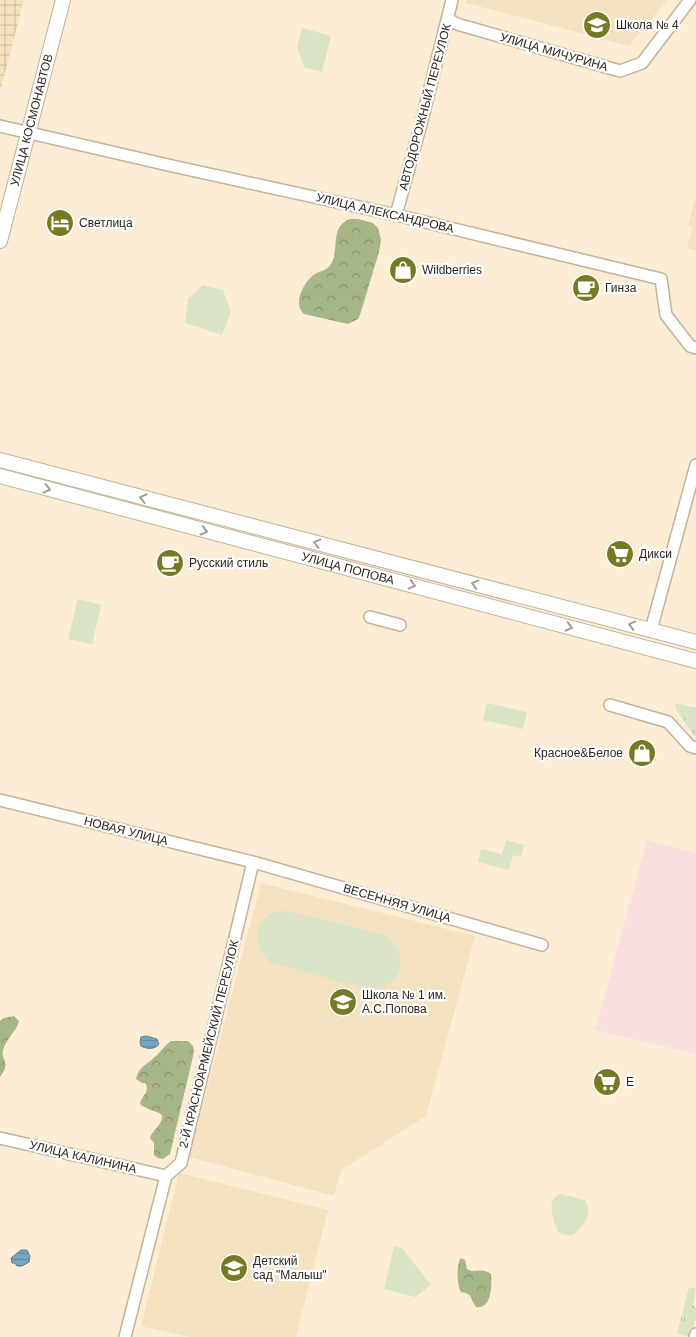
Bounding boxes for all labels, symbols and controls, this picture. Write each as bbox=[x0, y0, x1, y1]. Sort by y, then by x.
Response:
school or university icon: Школа № 4 bbox=[582, 10, 612, 40]
place label: Школа № 4 bbox=[616, 18, 679, 32]
street label: АВТОДОРОЖНЫЙ ПЕРЕУЛОК bbox=[395, 22, 454, 192]
street label: УЛИЦА МИЧУРИНА bbox=[498, 30, 610, 74]
street label: УЛИЦА КОСМОНАВТОВ bbox=[8, 52, 56, 188]
street label: УЛИЦА АЛЕКСАНДРОВА bbox=[315, 190, 455, 236]
hotel icon: Светлица bbox=[45, 208, 75, 238]
place label: Светлица bbox=[79, 216, 133, 230]
shop icon: Wildberries bbox=[388, 255, 418, 285]
place label: Wildberries bbox=[422, 263, 482, 277]
cafe icon: Гинза bbox=[571, 273, 601, 303]
place label: Гинза bbox=[605, 281, 637, 295]
one-way arrow bbox=[43, 483, 52, 494]
one-way arrow bbox=[139, 493, 148, 504]
one-way arrow bbox=[200, 525, 208, 535]
one-way arrow bbox=[313, 538, 322, 549]
supermarket icon: Дикси bbox=[605, 539, 635, 569]
place label: Дикси bbox=[639, 547, 672, 561]
cafe icon: Русский стиль bbox=[155, 548, 185, 578]
street label: УЛИЦА ПОПОВА bbox=[300, 549, 396, 588]
place label: Русский стиль bbox=[189, 556, 268, 570]
one-way arrow bbox=[470, 579, 479, 590]
one-way arrow bbox=[408, 580, 416, 590]
one-way arrow bbox=[627, 620, 636, 631]
one-way arrow bbox=[565, 622, 573, 632]
shop icon: Красное&Белое bbox=[627, 738, 657, 768]
place label: Красное&Белое bbox=[534, 746, 623, 760]
street label: НОВАЯ УЛИЦА bbox=[82, 814, 170, 848]
street label: ВЕСЕННЯЯ УЛИЦА bbox=[342, 881, 452, 925]
street label: 2-Й КРАСНОАРМЕЙСКИЙ ПЕРЕУЛОК bbox=[175, 938, 242, 1149]
school or university icon: Школа № 1 им. А.С.Попова bbox=[328, 987, 358, 1017]
place label: Школа № 1 им. А.С.Попова bbox=[362, 988, 446, 1016]
supermarket icon: Е bbox=[592, 1067, 622, 1097]
place label: Е bbox=[626, 1075, 634, 1089]
street label: УЛИЦА КАЛИНИНА bbox=[28, 1138, 138, 1176]
school or university icon: Детский сад "Малыш" bbox=[219, 1253, 249, 1283]
place label: Детский сад "Малыш" bbox=[253, 1254, 327, 1282]

